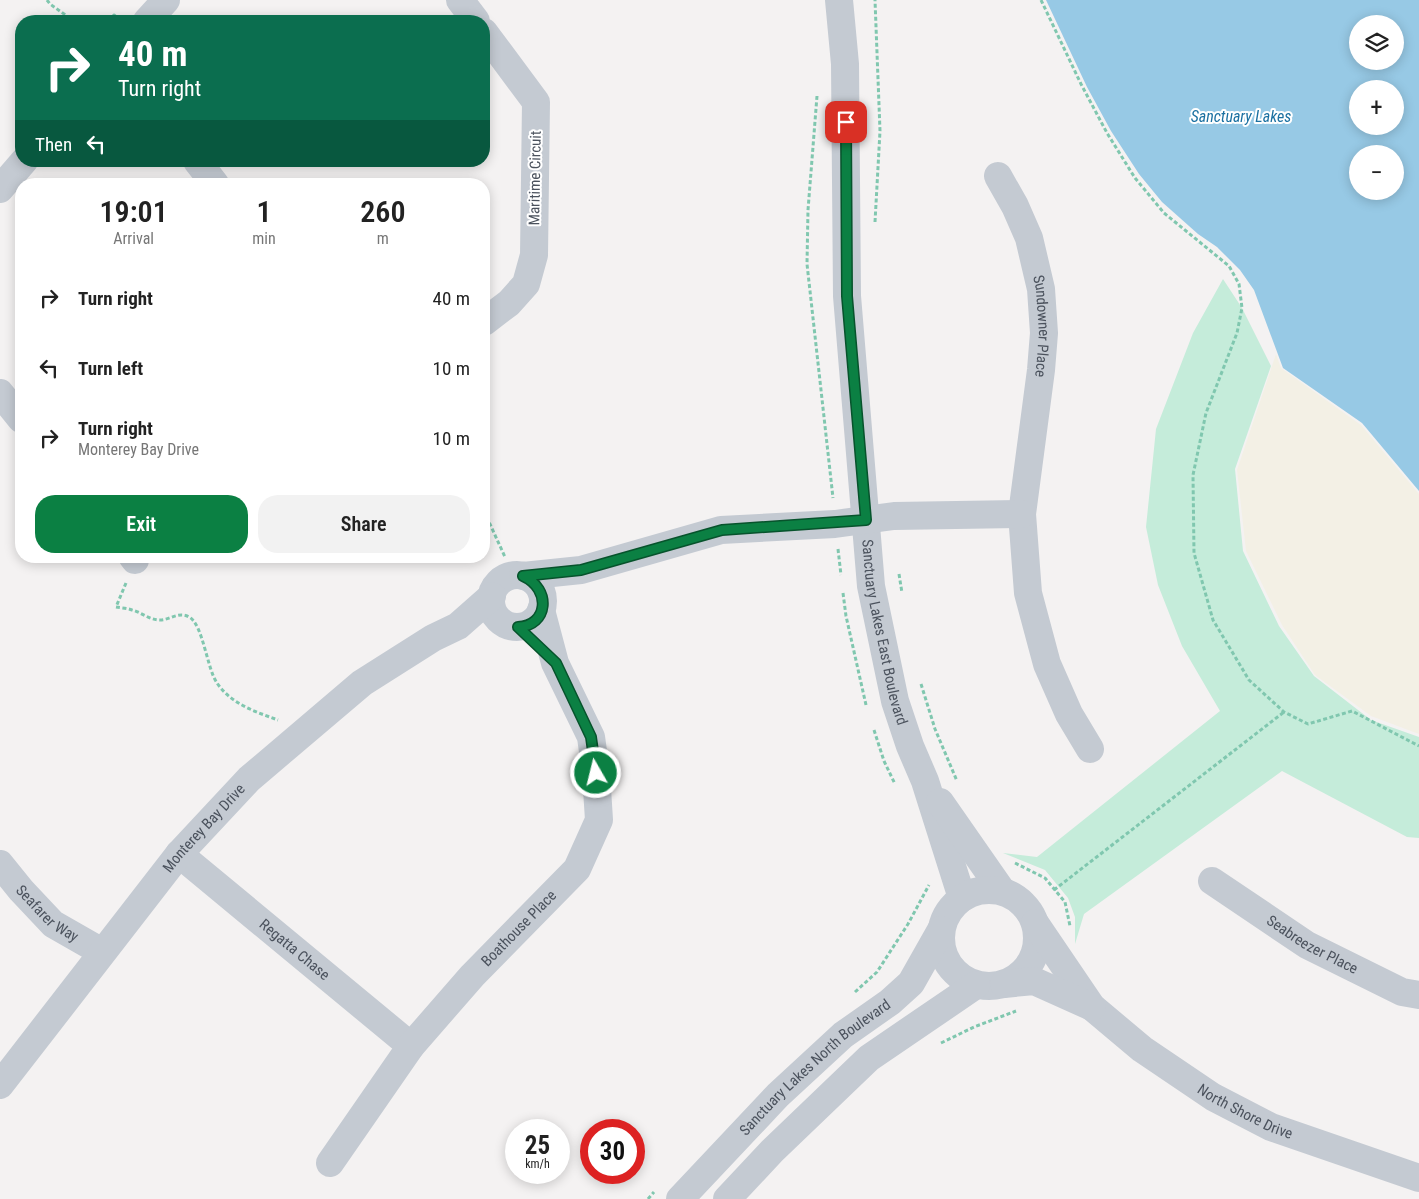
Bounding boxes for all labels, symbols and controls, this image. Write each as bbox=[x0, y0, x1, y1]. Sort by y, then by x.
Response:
map controls bbox=[1349, 15, 1404, 200]
button: layers bbox=[1349, 15, 1404, 70]
text: 40 m bbox=[118, 34, 187, 75]
icon: right bbox=[35, 35, 100, 100]
text: Turn right bbox=[118, 76, 201, 101]
button: + bbox=[1349, 80, 1404, 135]
pin bbox=[825, 101, 867, 143]
water label: Sanctuary Lakes bbox=[1191, 107, 1291, 126]
icon: arrive bbox=[832, 108, 860, 136]
icon: left bbox=[82, 130, 110, 158]
street label: Maritime Circuit bbox=[525, 131, 545, 225]
text: Then bbox=[35, 133, 72, 156]
button: − bbox=[1349, 145, 1404, 200]
text: 19:01 bbox=[99, 194, 168, 229]
text: 1 bbox=[256, 194, 272, 229]
text: 260 bbox=[360, 194, 405, 229]
text: Arrival bbox=[113, 229, 154, 248]
text: min bbox=[252, 229, 276, 248]
text: m bbox=[377, 229, 389, 248]
street label: Sundowner Place bbox=[1029, 273, 1053, 378]
icon: right bbox=[35, 284, 63, 312]
text: Turn right bbox=[78, 287, 153, 310]
text: 40 m bbox=[433, 287, 470, 310]
icon: left bbox=[35, 354, 63, 382]
text: Turn left bbox=[78, 357, 143, 380]
text: 10 m bbox=[433, 357, 470, 380]
text: Turn right bbox=[78, 417, 153, 440]
icon: right bbox=[35, 424, 63, 452]
text: 10 m bbox=[433, 427, 470, 450]
text: Monterey Bay Drive bbox=[78, 440, 199, 459]
button: Exit bbox=[35, 495, 248, 553]
button: Share bbox=[258, 495, 470, 553]
street label: Sanctuary Lakes East Boulevard bbox=[858, 539, 911, 727]
position arrow bbox=[569, 746, 621, 798]
street label: Monterey Bay Drive bbox=[159, 780, 249, 876]
street label: Seafarer Way bbox=[12, 881, 82, 946]
street label: Boathouse Place bbox=[477, 886, 560, 970]
street label: Seabreezer Place bbox=[1263, 911, 1361, 978]
street label: Regatta Chase bbox=[256, 915, 333, 984]
street label: Sanctuary Lakes North Boulevard bbox=[736, 996, 894, 1139]
street label: North Shore Drive bbox=[1194, 1080, 1295, 1143]
speed limit sign: 30 bbox=[580, 1119, 645, 1184]
text: 25 bbox=[525, 1131, 550, 1160]
text: km/h bbox=[525, 1157, 550, 1171]

